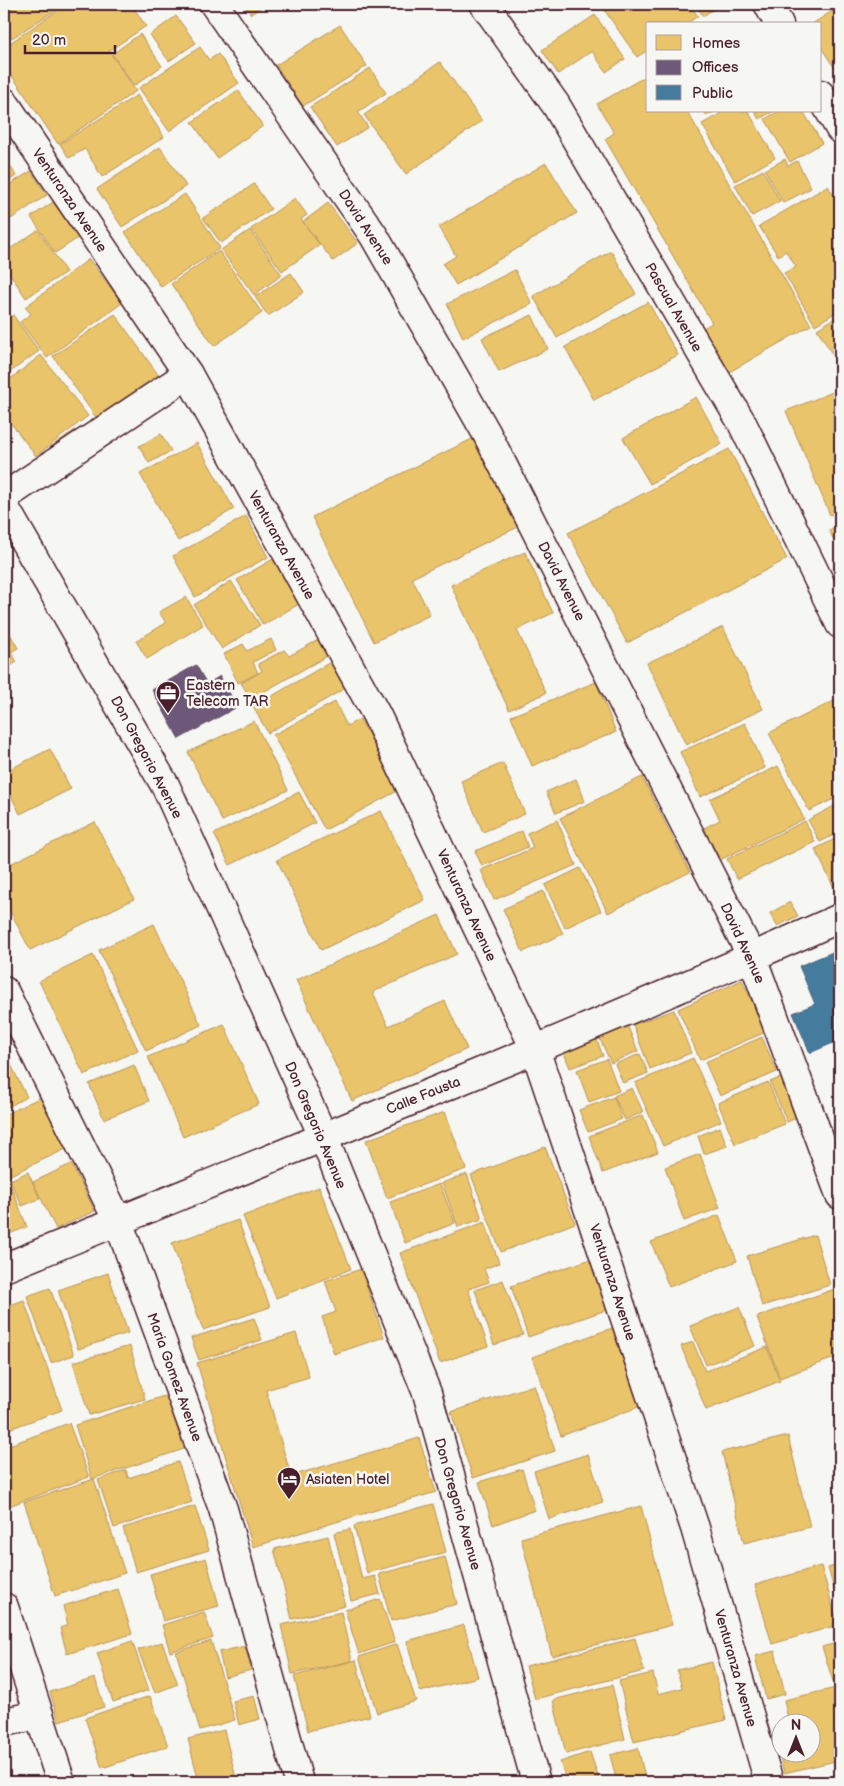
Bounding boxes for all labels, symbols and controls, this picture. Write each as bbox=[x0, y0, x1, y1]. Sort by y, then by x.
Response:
scale bar bbox=[25, 22, 115, 54]
legend bbox=[646, 22, 822, 112]
text: 20 m bbox=[32, 31, 66, 50]
text: Homes bbox=[692, 34, 741, 53]
text: Offices bbox=[692, 58, 739, 77]
text: Public bbox=[692, 84, 733, 103]
street label: Venturanza Avenue bbox=[29, 145, 111, 255]
street label: David Avenue bbox=[335, 186, 396, 268]
street label: Pascual Avenue bbox=[641, 260, 706, 355]
street label: Venturanza Avenue bbox=[245, 488, 318, 603]
street label: David Avenue bbox=[534, 539, 589, 624]
place label: Eastern Telecom TAR bbox=[186, 677, 268, 710]
office icon: Eastern Telecom TAR bbox=[155, 680, 181, 714]
street label: Don Gregorio Avenue bbox=[107, 693, 186, 821]
street label: Venturanza Avenue bbox=[433, 847, 500, 964]
street label: David Avenue bbox=[717, 900, 769, 986]
street label: Don Gregorio Avenue bbox=[281, 1059, 350, 1191]
street label: Calle Fausta bbox=[384, 1073, 463, 1118]
street label: Venturanza Avenue bbox=[586, 1222, 639, 1343]
street label: Maria Gomez Avenue bbox=[143, 1310, 206, 1444]
street label: Don Gregorio Avenue bbox=[431, 1436, 484, 1572]
hotel icon: Asiaten Hotel bbox=[276, 1466, 302, 1500]
place label: Asiaten Hotel bbox=[306, 1471, 389, 1488]
street label: Venturanza Avenue bbox=[711, 1607, 760, 1729]
north arrow bbox=[772, 1714, 822, 1764]
text: N bbox=[791, 1717, 801, 1734]

